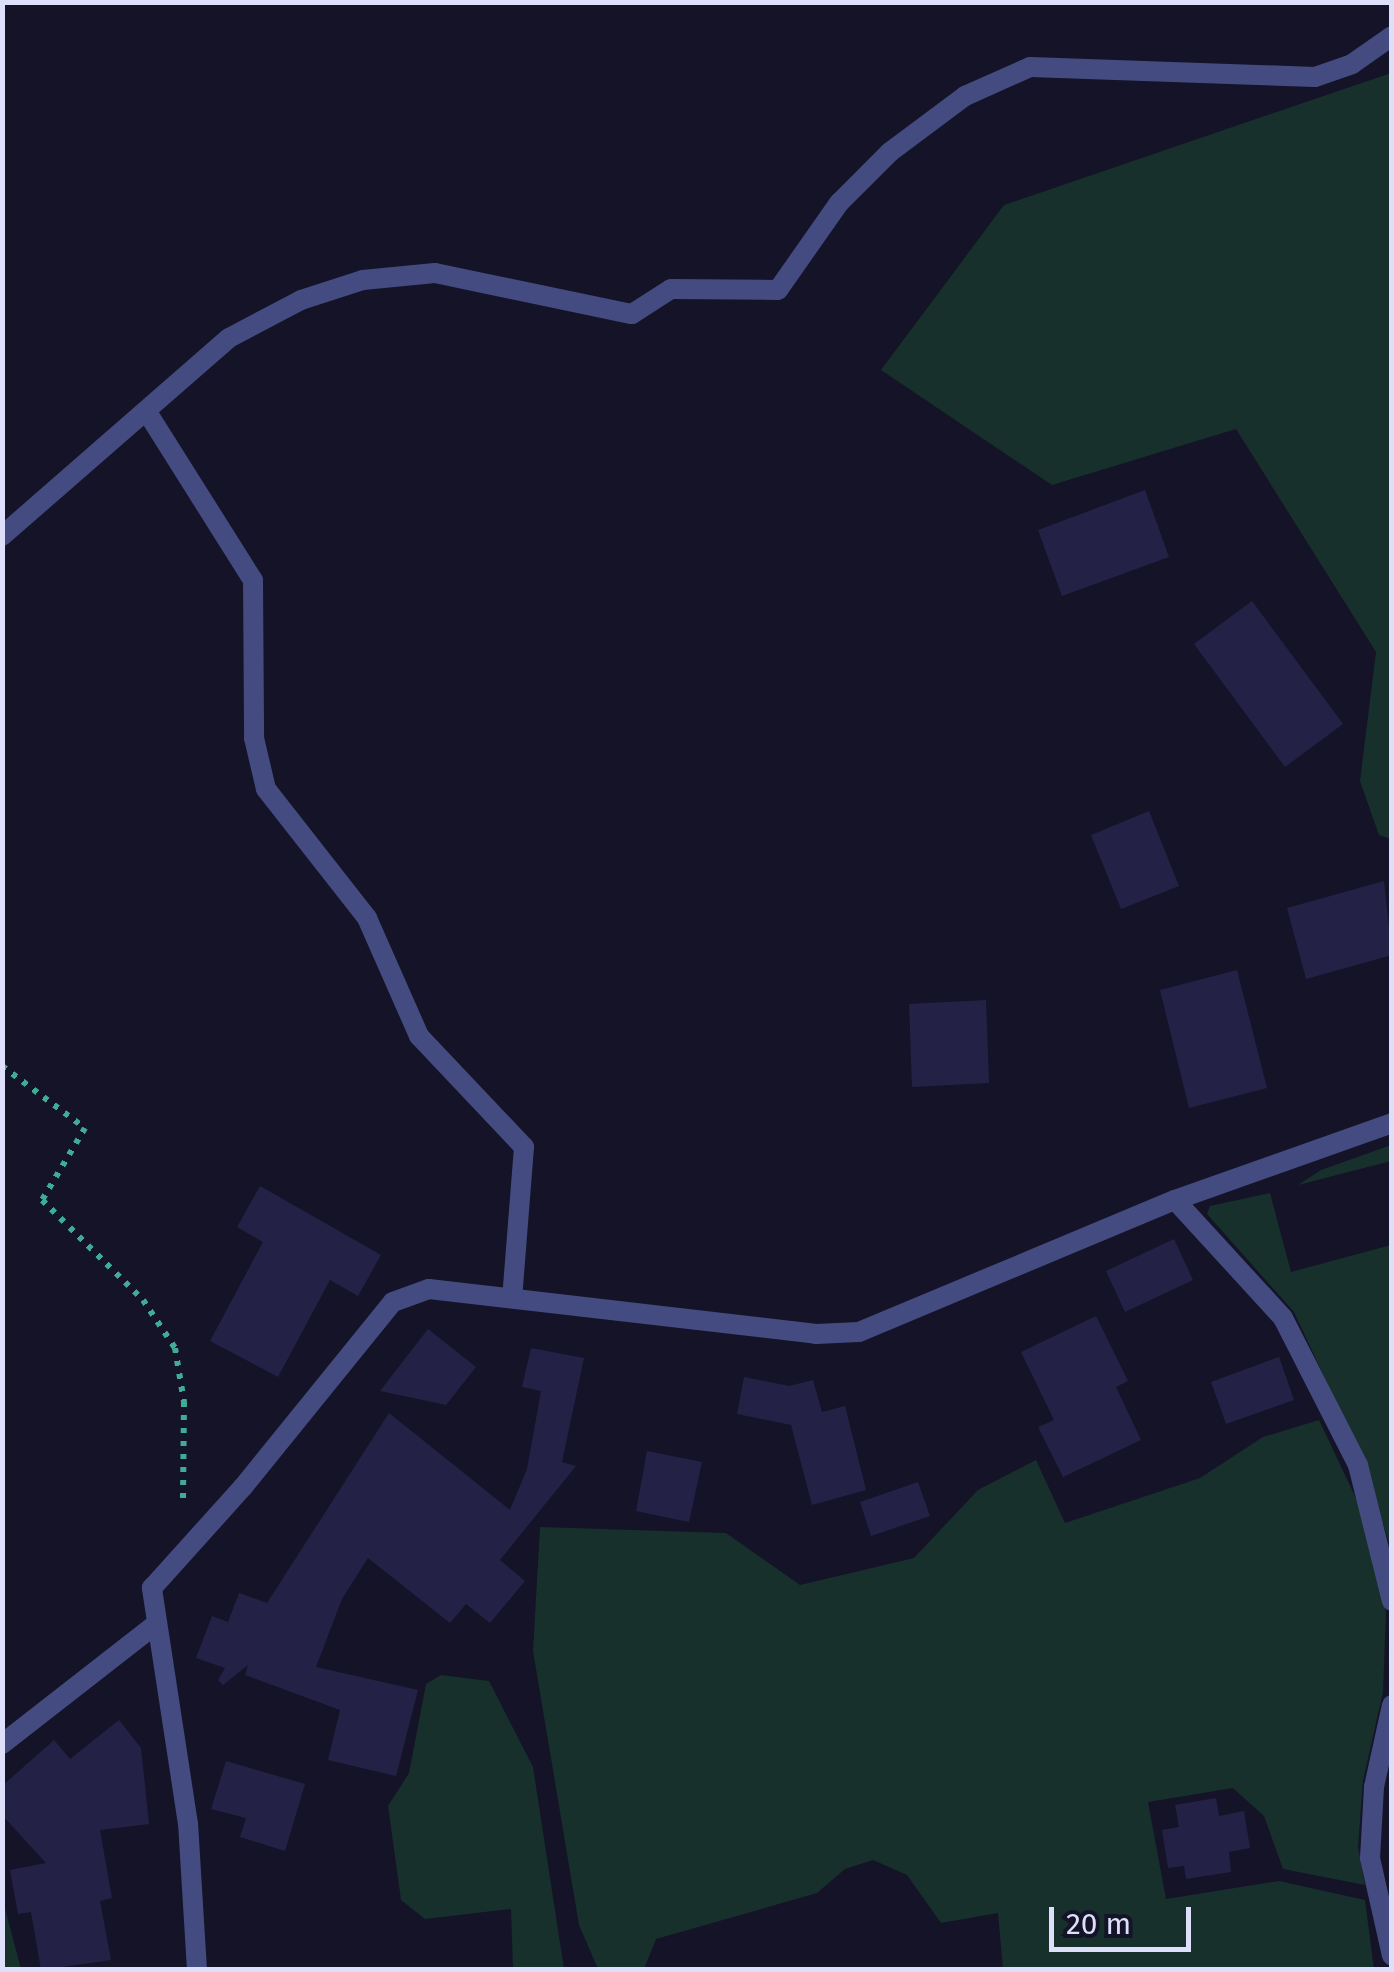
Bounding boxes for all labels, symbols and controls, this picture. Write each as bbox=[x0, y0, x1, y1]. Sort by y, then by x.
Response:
scale bar bbox=[1054, 1887, 1196, 1949]
text: 20 m bbox=[1066, 1906, 1131, 1942]

